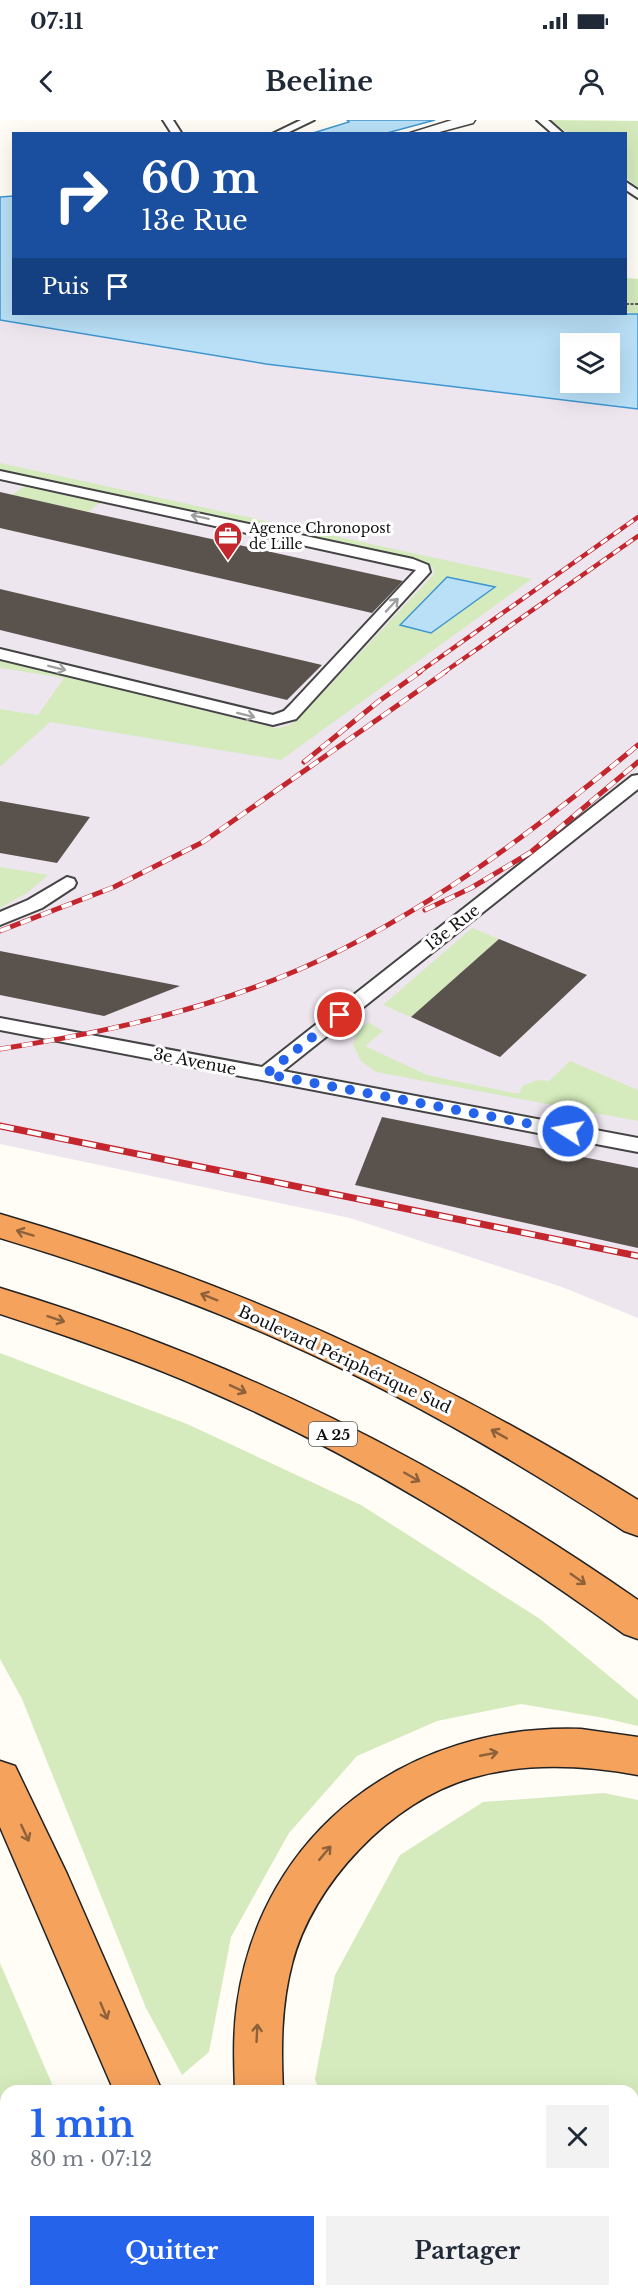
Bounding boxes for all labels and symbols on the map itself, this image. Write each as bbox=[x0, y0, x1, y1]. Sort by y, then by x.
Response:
one-way arrow bbox=[190, 511, 210, 522]
place label: Agence Chronopost de Lille bbox=[248, 519, 392, 553]
office icon: Agence Chronopost de Lille bbox=[212, 520, 244, 562]
one-way arrow bbox=[385, 598, 399, 613]
one-way arrow bbox=[47, 662, 66, 674]
one-way arrow bbox=[236, 710, 255, 721]
street label: 13e Rue bbox=[421, 900, 483, 954]
pin bbox=[314, 989, 365, 1040]
street label: 3e Avenue bbox=[152, 1043, 238, 1079]
position arrow bbox=[536, 1099, 600, 1163]
one-way arrow bbox=[16, 1227, 35, 1238]
one-way arrow bbox=[200, 1291, 219, 1302]
street label: Boulevard Périphérique Sud bbox=[235, 1301, 455, 1417]
one-way arrow bbox=[46, 1314, 65, 1325]
one-way arrow bbox=[228, 1383, 246, 1395]
road number: A 25 bbox=[309, 1422, 357, 1446]
one-way arrow bbox=[491, 1428, 508, 1440]
one-way arrow bbox=[402, 1472, 420, 1483]
one-way arrow bbox=[569, 1573, 585, 1585]
one-way arrow bbox=[478, 1748, 498, 1759]
one-way arrow bbox=[19, 1823, 31, 1841]
one-way arrow bbox=[318, 1846, 331, 1862]
one-way arrow bbox=[98, 2002, 110, 2020]
one-way arrow bbox=[251, 2023, 262, 2043]

